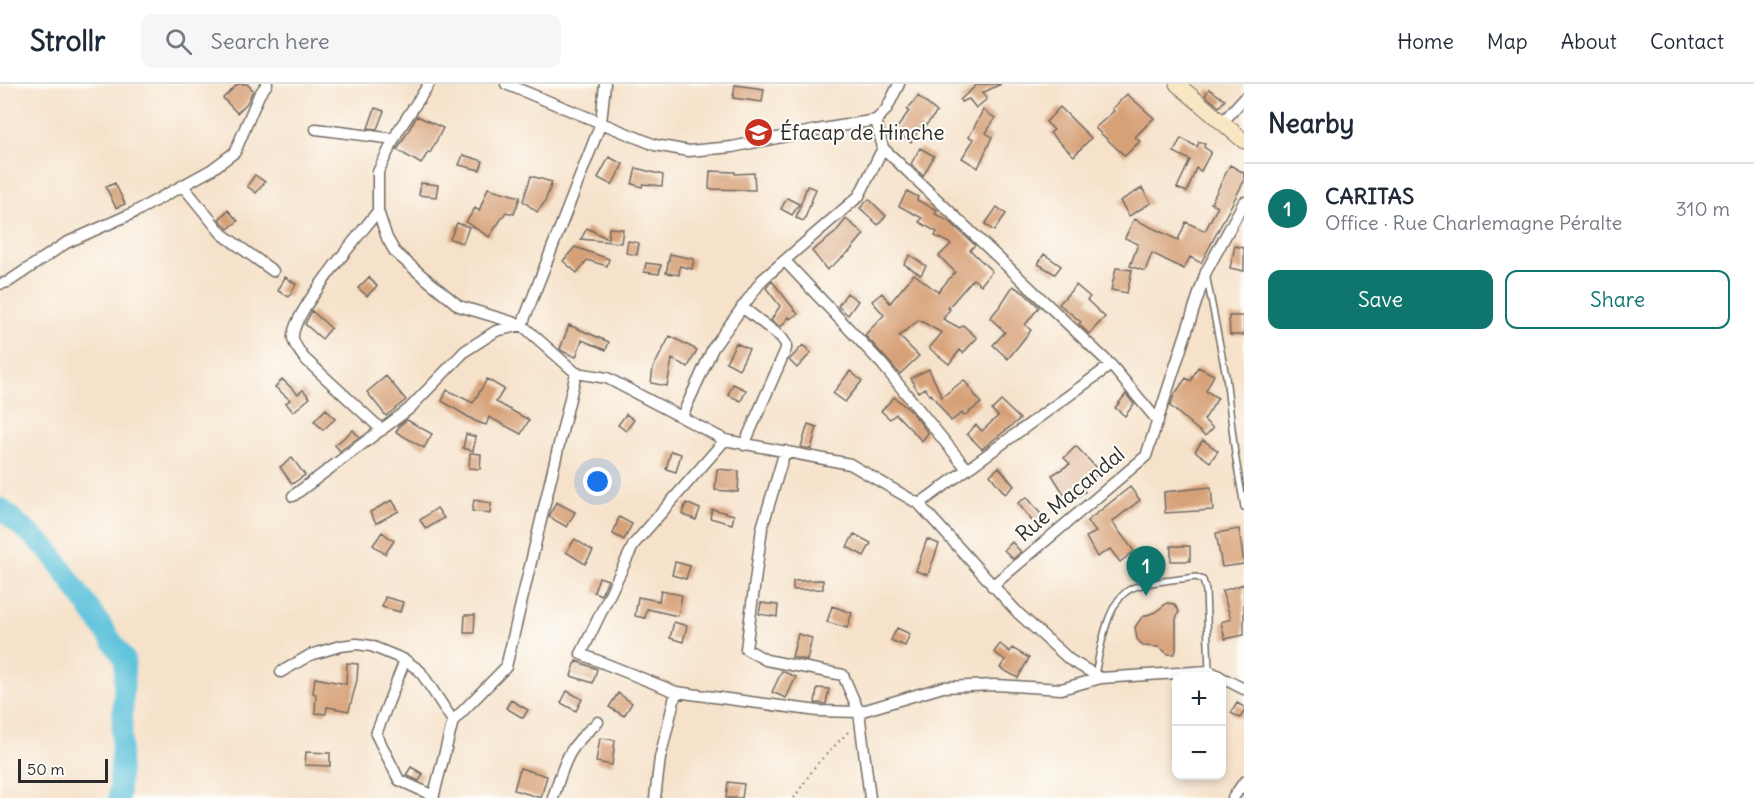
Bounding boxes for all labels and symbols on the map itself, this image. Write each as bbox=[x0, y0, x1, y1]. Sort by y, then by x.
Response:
school or university icon: Éfacap de Hinche bbox=[743, 116, 775, 148]
place label: Éfacap de Hinche bbox=[780, 119, 945, 146]
street label: Rue Macandal bbox=[1010, 441, 1130, 547]
your location bbox=[583, 467, 612, 496]
pin: 1 bbox=[1126, 546, 1166, 596]
scale bar bbox=[18, 756, 108, 784]

